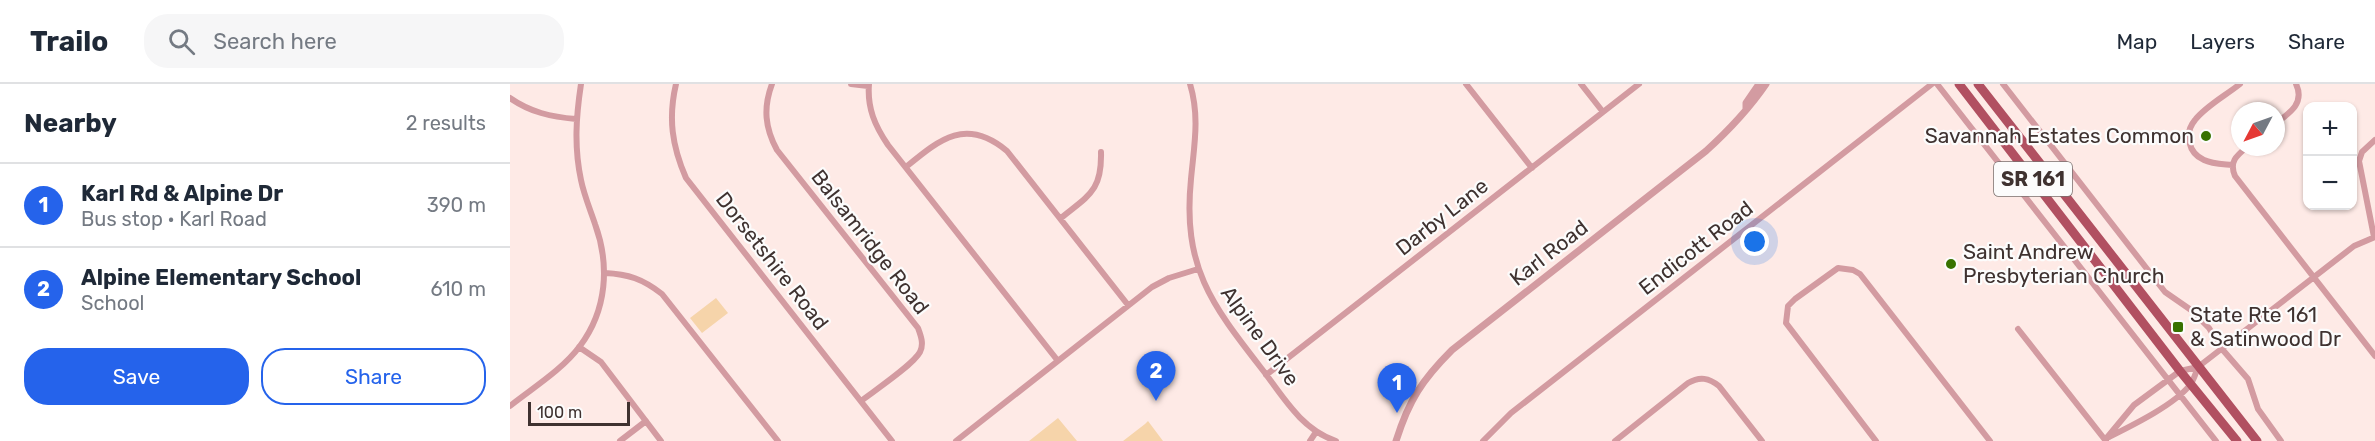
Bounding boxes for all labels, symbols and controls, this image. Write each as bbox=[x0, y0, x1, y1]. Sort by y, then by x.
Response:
search box bbox=[144, 14, 564, 68]
text: Trailo bbox=[30, 25, 108, 58]
icon: search bbox=[165, 25, 198, 58]
text: Search here bbox=[213, 28, 337, 55]
text: Map bbox=[2116, 29, 2157, 54]
text: Layers bbox=[2190, 29, 2255, 54]
text: Share bbox=[2288, 29, 2345, 54]
north arrow bbox=[2231, 102, 2285, 156]
map controls bbox=[2303, 102, 2357, 210]
button: + bbox=[2303, 102, 2357, 156]
text: Nearby bbox=[24, 108, 117, 139]
text: 2 results bbox=[406, 111, 486, 135]
place label: Savannah Estates Common bbox=[1925, 123, 2194, 148]
marker: Savannah Estates Common bbox=[2199, 129, 2213, 143]
button: − bbox=[2303, 156, 2357, 210]
road number: SR 161 bbox=[1994, 162, 2072, 196]
street label: Balsamridge Road bbox=[806, 164, 935, 319]
street label: Darby Lane bbox=[1391, 173, 1493, 260]
text: Karl Rd & Alpine Dr bbox=[81, 180, 283, 207]
street label: Dorsetshire Road bbox=[711, 187, 834, 335]
text: 1 bbox=[39, 193, 48, 217]
text: 390 m bbox=[427, 193, 486, 217]
street label: Endicott Road bbox=[1634, 195, 1758, 300]
text: Bus stop · Karl Road bbox=[81, 207, 267, 231]
street label: Karl Road bbox=[1505, 214, 1593, 291]
your location bbox=[1740, 227, 1769, 256]
place label: Saint Andrew Presbyterian Church bbox=[1963, 239, 2164, 288]
marker: Saint Andrew Presbyterian Church bbox=[1944, 257, 1958, 271]
text: Alpine Elementary School bbox=[81, 264, 361, 291]
text: 2 bbox=[37, 277, 50, 301]
text: 610 m bbox=[430, 277, 486, 301]
street label: Alpine Drive bbox=[1216, 281, 1305, 390]
text: School bbox=[81, 291, 144, 315]
place label: State Rte 161 & Satinwood Dr bbox=[2190, 302, 2341, 351]
marker: State Rte 161 & Satinwood Dr bbox=[2171, 320, 2185, 334]
button: Save bbox=[24, 348, 249, 405]
button: Share bbox=[261, 348, 486, 405]
pin: 2 bbox=[1136, 352, 1176, 401]
pin: 1 bbox=[1378, 364, 1416, 413]
scale bar bbox=[528, 399, 630, 426]
text: 100 m bbox=[537, 403, 582, 422]

